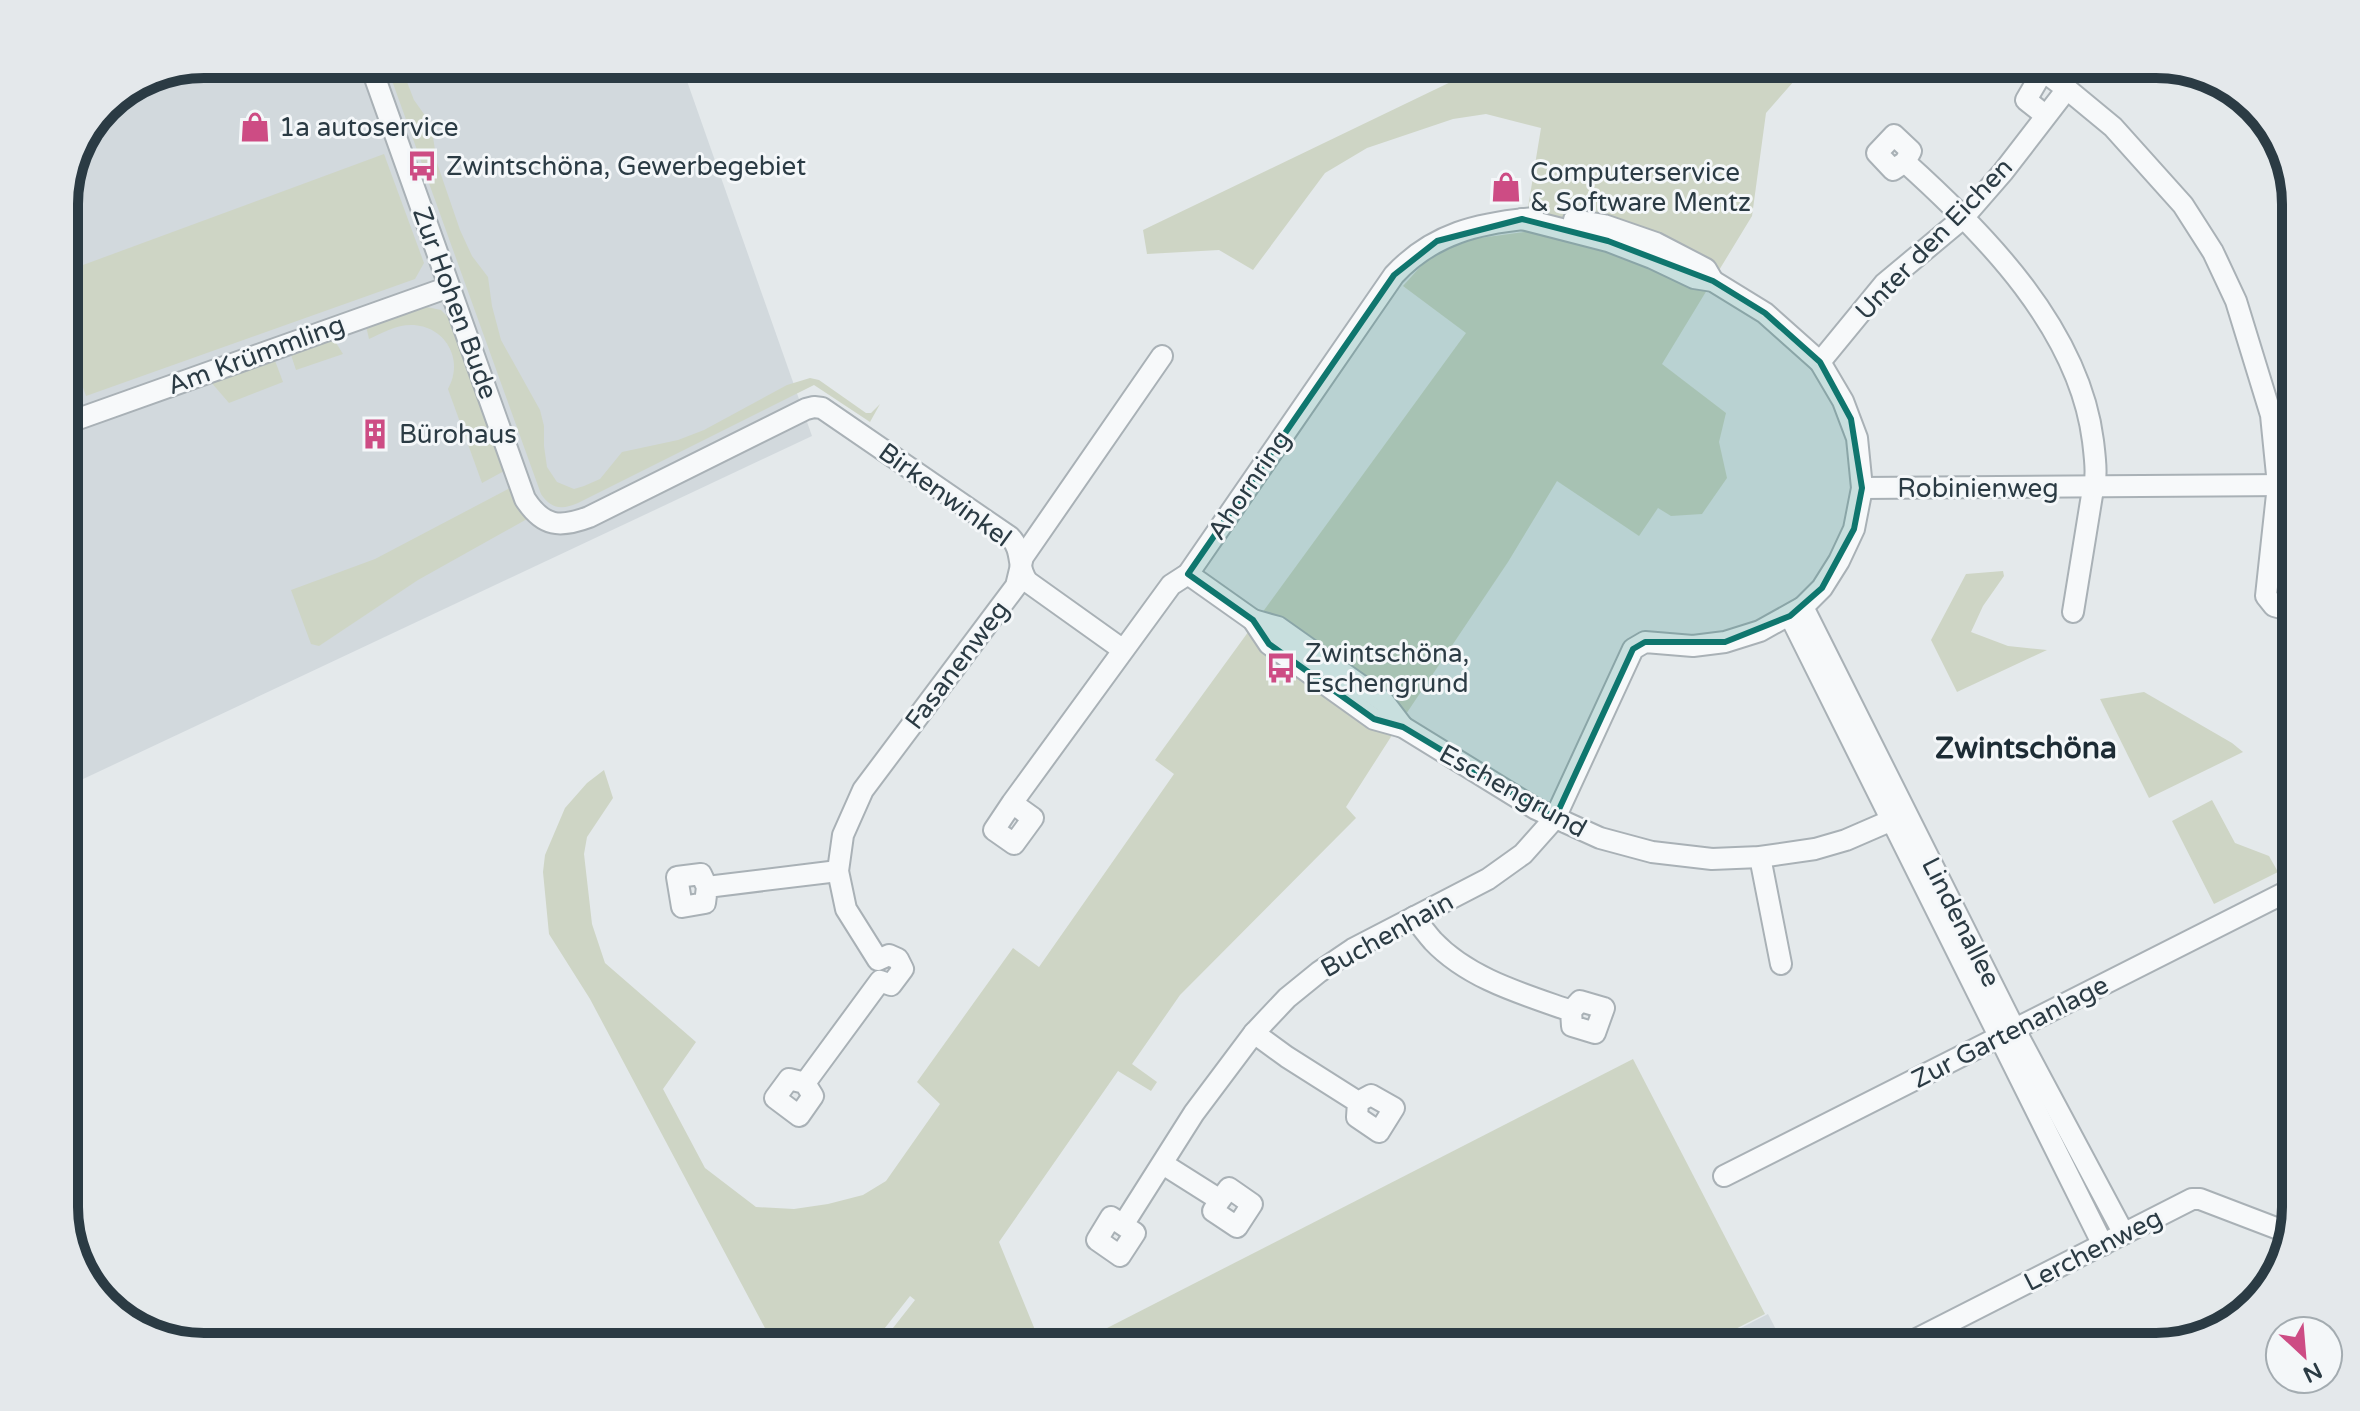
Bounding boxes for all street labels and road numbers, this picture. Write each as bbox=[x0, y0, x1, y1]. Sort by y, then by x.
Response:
street label: Unter den Eichen bbox=[1849, 152, 2019, 326]
street label: Zur Hohen Bude bbox=[406, 203, 504, 403]
street label: Am Krümmling bbox=[163, 309, 349, 401]
street label: Ahornring bbox=[1201, 424, 1297, 546]
street label: Birkenwinkel bbox=[873, 436, 1017, 554]
street label: Robinienweg bbox=[1897, 473, 2059, 504]
street label: Fasanenweg bbox=[899, 594, 1015, 736]
street label: Eschengrund bbox=[1434, 738, 1592, 844]
street label: Lindenallee bbox=[1915, 852, 2007, 992]
street label: Buchenhain bbox=[1315, 886, 1459, 984]
street label: Zur Gartenanlage bbox=[1907, 969, 2113, 1095]
street label: Lerchenweg bbox=[2019, 1202, 2167, 1298]

